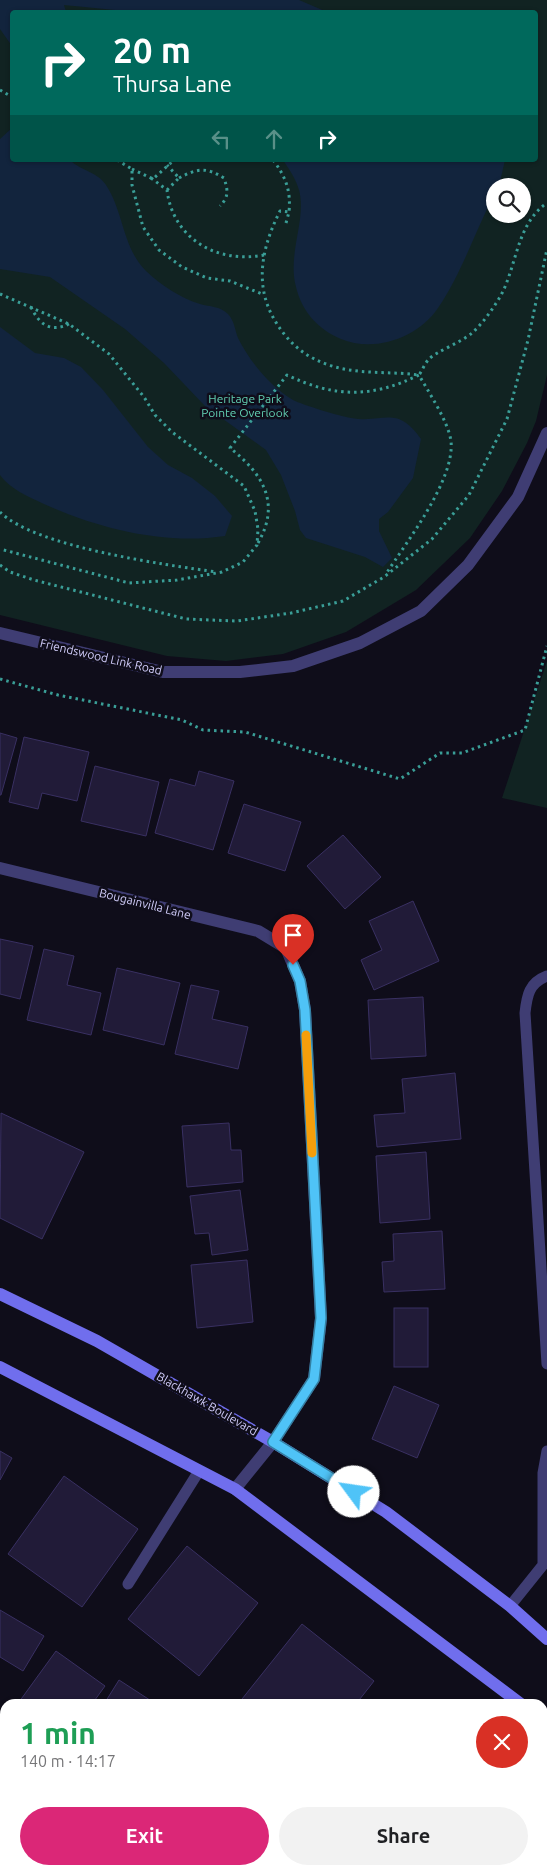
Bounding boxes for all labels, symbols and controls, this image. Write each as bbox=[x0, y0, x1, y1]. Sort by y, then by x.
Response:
icon: right bbox=[30, 30, 95, 95]
text: 20 m bbox=[113, 30, 191, 70]
text: Thursa Lane bbox=[113, 71, 232, 96]
icon: left bbox=[207, 125, 235, 153]
icon: ahead bbox=[260, 125, 288, 153]
icon: right bbox=[313, 125, 341, 153]
map controls bbox=[486, 178, 531, 223]
button: search bbox=[486, 178, 531, 223]
park label: Heritage Park Pointe Overlook bbox=[201, 392, 289, 419]
street label: Friendswood Link Road bbox=[39, 636, 163, 677]
street label: Bougainvilla Lane bbox=[98, 886, 192, 921]
pin bbox=[272, 914, 314, 965]
icon: arrive bbox=[279, 921, 307, 949]
street label: Blackhawk Boulevard bbox=[154, 1369, 260, 1438]
position arrow bbox=[327, 1465, 379, 1517]
text: 1 min bbox=[20, 1716, 96, 1750]
button: close bbox=[476, 1716, 528, 1768]
text: 140 m · 14:17 bbox=[20, 1752, 116, 1770]
button: Exit bbox=[20, 1807, 269, 1865]
button: Share bbox=[279, 1807, 528, 1865]

